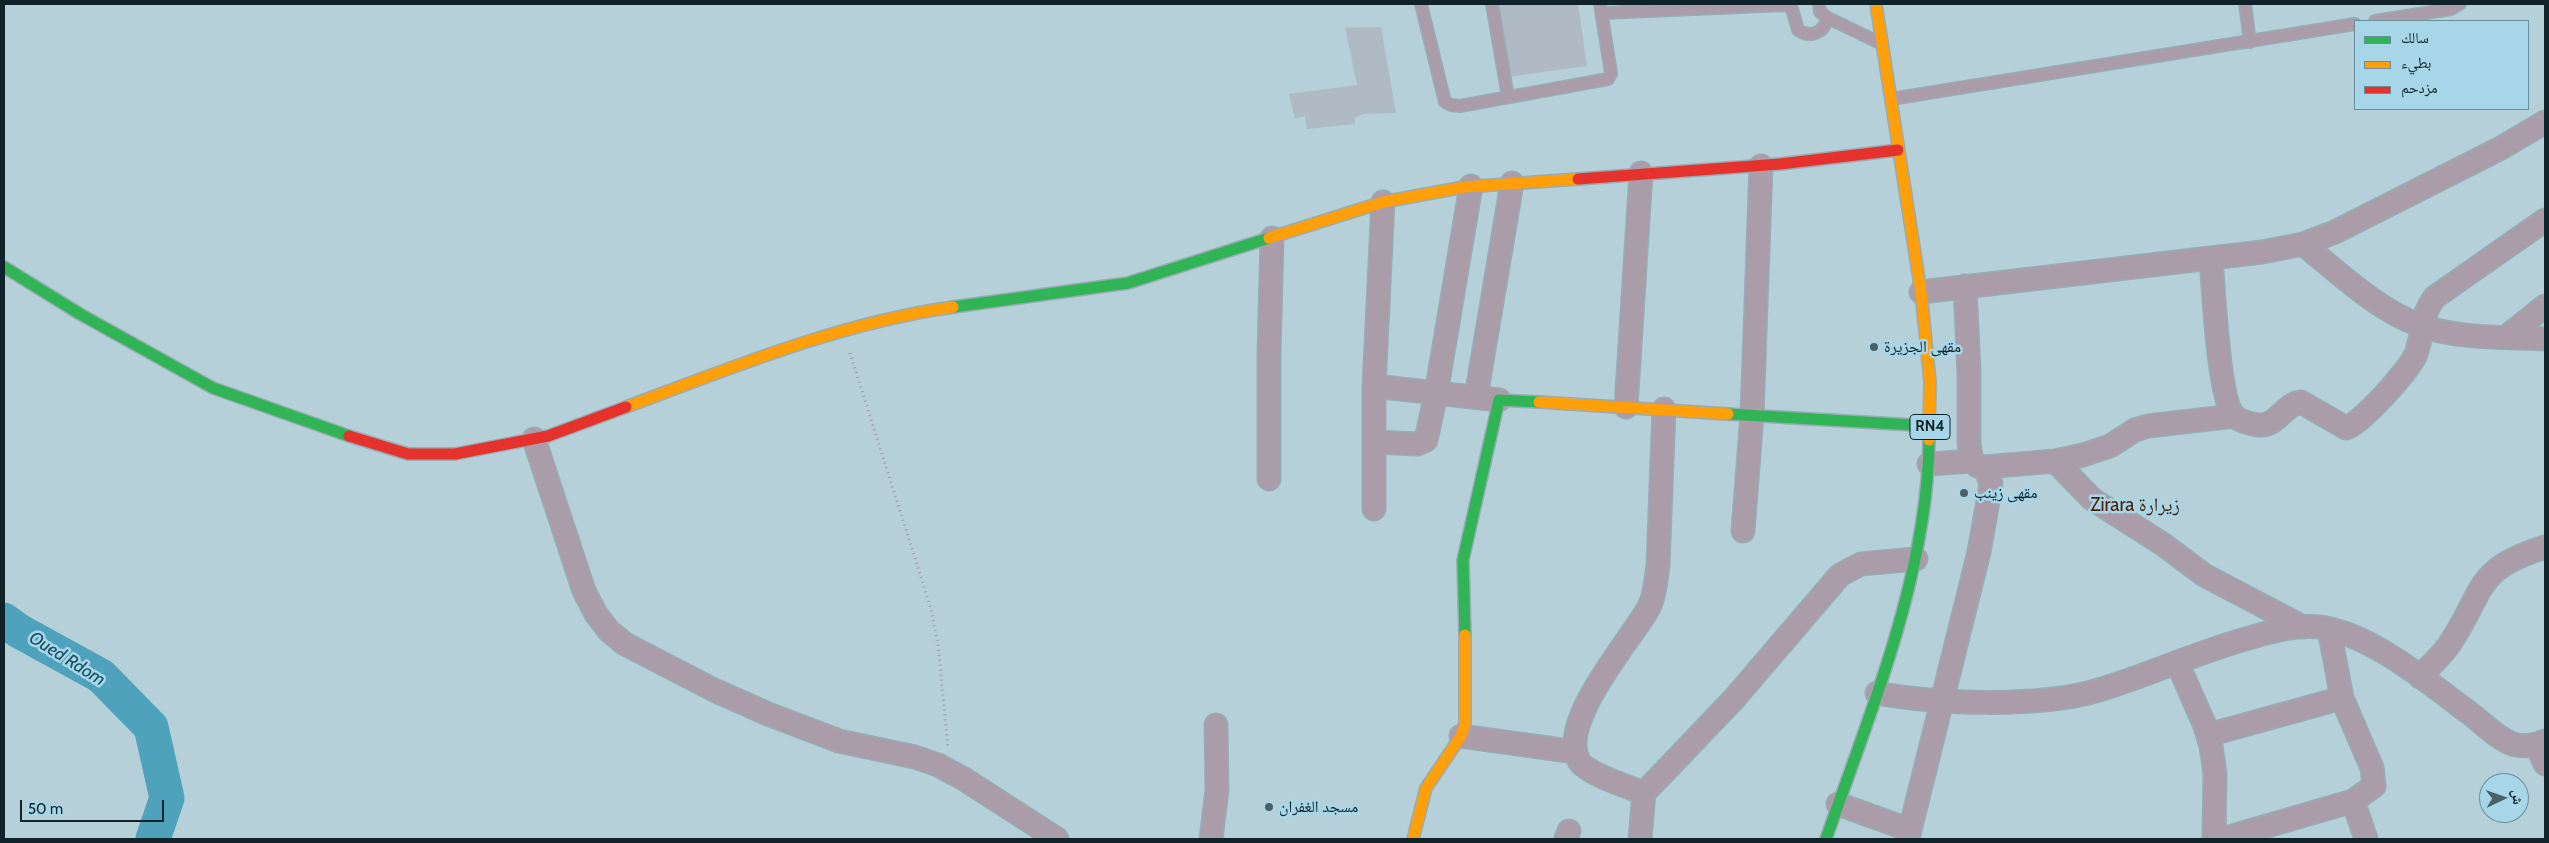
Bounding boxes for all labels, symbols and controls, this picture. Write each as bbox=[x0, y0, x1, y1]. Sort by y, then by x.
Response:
legend bbox=[2354, 20, 2529, 110]
text: سالك bbox=[2401, 29, 2429, 47]
text: بطيء bbox=[2401, 54, 2431, 72]
text: مزدحم bbox=[2401, 79, 2438, 97]
place label: مقهى الجزيرة bbox=[1884, 337, 1961, 357]
marker: مقهى الجزيرة bbox=[1868, 341, 1880, 353]
road number: RN4 bbox=[1910, 414, 1950, 440]
place label: مقهى زينب bbox=[1974, 483, 2038, 503]
marker: مقهى زينب bbox=[1958, 487, 1970, 499]
district label: Zirara زيرارة bbox=[2090, 494, 2180, 516]
water label: Oued Rdom bbox=[25, 627, 109, 691]
north arrow bbox=[2479, 773, 2529, 823]
text: ش bbox=[2509, 789, 2527, 805]
scale bar bbox=[22, 790, 166, 822]
place label: مسجد الغفران bbox=[1279, 797, 1358, 817]
text: 50 m bbox=[28, 800, 63, 818]
marker: مسجد الغفران bbox=[1263, 801, 1275, 813]

